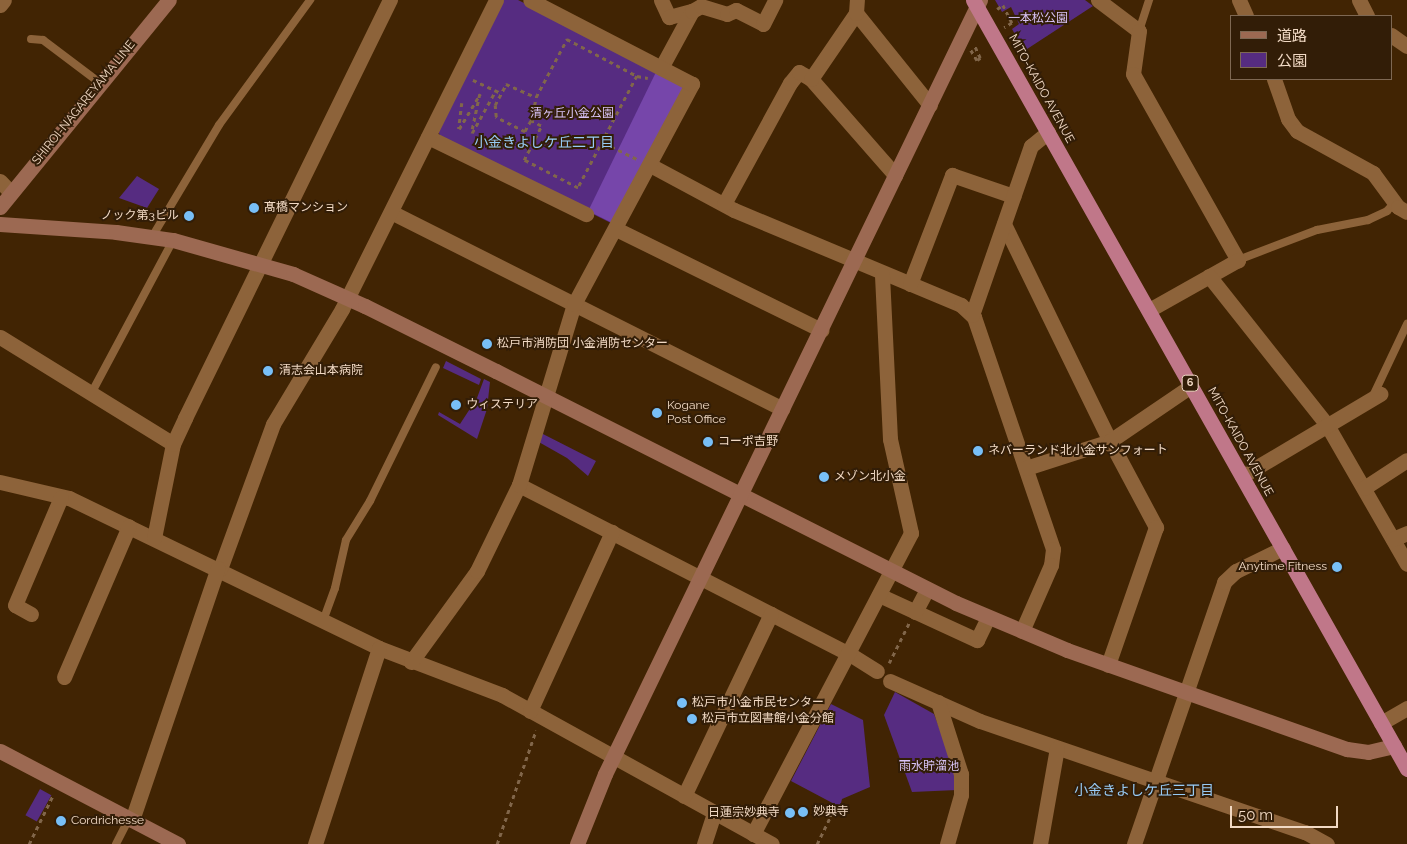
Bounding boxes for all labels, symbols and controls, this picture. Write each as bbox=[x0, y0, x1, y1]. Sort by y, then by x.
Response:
park label: 一本松公園 bbox=[1008, 12, 1068, 26]
legend bbox=[1230, 15, 1392, 80]
text: 道路 bbox=[1277, 27, 1307, 45]
street label: MITO-KAIDO AVENUE bbox=[1005, 32, 1077, 146]
street label: SHIROI-NAGAREYAMA LINE bbox=[29, 38, 139, 168]
text: 公園 bbox=[1277, 52, 1307, 70]
park label: 清ヶ丘小金公園 bbox=[530, 107, 614, 121]
district label: 小金きよしケ丘二丁目 bbox=[474, 134, 614, 150]
place label: 髙橋マンション bbox=[264, 201, 348, 215]
marker: 髙橋マンション bbox=[248, 202, 260, 214]
place label: ノック第3ビル bbox=[101, 209, 179, 223]
marker: ノック第3ビル bbox=[183, 210, 195, 222]
place label: 松戸市消防団 小金消防センター bbox=[497, 337, 668, 351]
marker: 松戸市消防団 小金消防センター bbox=[481, 338, 493, 350]
marker: 清志会山本病院 bbox=[261, 364, 275, 378]
place label: 清志会山本病院 bbox=[279, 364, 363, 378]
road number: 6 bbox=[1181, 374, 1199, 392]
street label: MITO-KAIDO AVENUE bbox=[1204, 385, 1276, 499]
place label: ウィステリア bbox=[466, 398, 538, 412]
marker: ウィステリア bbox=[450, 399, 462, 411]
place label: Kogane Post Office bbox=[667, 399, 726, 427]
marker: Kogane Post Office bbox=[651, 407, 663, 419]
place label: コーポ吉野 bbox=[718, 435, 778, 449]
marker: コーポ吉野 bbox=[702, 436, 714, 448]
place label: ネバーランド北小金サンフォート bbox=[988, 444, 1168, 458]
marker: ネバーランド北小金サンフォート bbox=[972, 445, 984, 457]
place label: メゾン北小金 bbox=[834, 470, 906, 484]
marker: メゾン北小金 bbox=[818, 471, 830, 483]
place label: Anytime Fitness bbox=[1238, 560, 1327, 574]
marker: Anytime Fitness bbox=[1331, 561, 1343, 573]
place label: 松戸市小金市民センター bbox=[692, 696, 824, 710]
marker: 松戸市小金市民センター bbox=[676, 697, 688, 709]
place label: 松戸市立図書館小金分館 bbox=[702, 712, 834, 726]
marker: 松戸市立図書館小金分館 bbox=[686, 713, 698, 725]
park label: 雨水貯溜池 bbox=[899, 760, 959, 774]
district label: 小金きよしケ丘三丁目 bbox=[1074, 782, 1214, 798]
scale bar bbox=[1232, 796, 1340, 828]
place label: 妙典寺 bbox=[813, 805, 849, 819]
place label: 日蓮宗妙典寺 bbox=[708, 806, 780, 820]
marker: 妙典寺 bbox=[797, 806, 809, 818]
text: 50 m bbox=[1238, 806, 1273, 824]
marker: 日蓮宗妙典寺 bbox=[784, 807, 796, 819]
place label: Cordrichesse bbox=[71, 814, 144, 828]
marker: Cordrichesse bbox=[55, 815, 67, 827]

